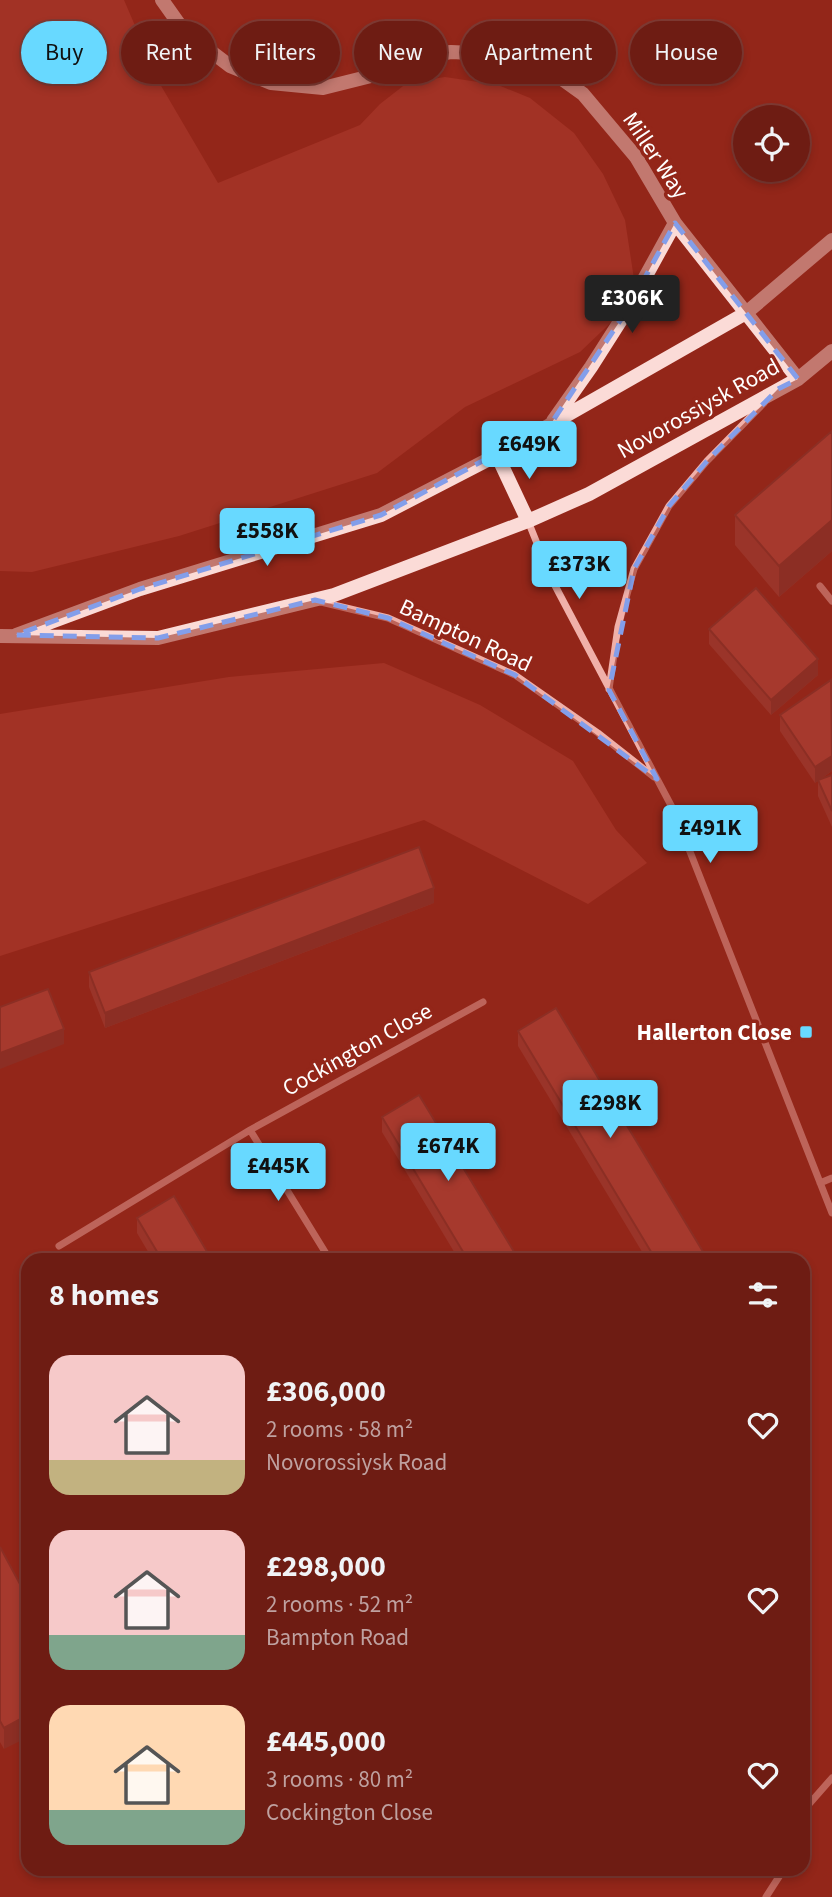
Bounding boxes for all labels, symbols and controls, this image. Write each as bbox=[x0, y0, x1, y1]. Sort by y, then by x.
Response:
chip: Buy bbox=[21, 21, 107, 84]
chip: Rent bbox=[121, 21, 216, 84]
chip: Filters bbox=[230, 21, 340, 84]
chip: New bbox=[354, 21, 447, 84]
chip: Apartment bbox=[461, 21, 616, 84]
chip: House bbox=[630, 21, 742, 84]
street label: Miller Way bbox=[614, 105, 697, 205]
map controls bbox=[733, 105, 810, 182]
button: locate bbox=[733, 105, 810, 182]
pin: £306K bbox=[583, 276, 681, 335]
text: £306K bbox=[601, 281, 663, 314]
street label: Novorossiysk Road bbox=[611, 350, 785, 467]
pin: £649K bbox=[480, 421, 578, 481]
text: £649K bbox=[498, 427, 560, 460]
pin: £558K bbox=[218, 508, 316, 568]
text: £558K bbox=[236, 514, 298, 547]
pin: £373K bbox=[530, 542, 628, 601]
text: £373K bbox=[548, 547, 610, 580]
street label: Bampton Road bbox=[394, 590, 538, 681]
pin: £491K bbox=[661, 806, 759, 865]
text: £491K bbox=[679, 811, 741, 844]
street label: Cockington Close bbox=[276, 995, 438, 1104]
place label: Hallerton Close bbox=[637, 1016, 792, 1049]
marker: Hallerton Close bbox=[798, 1024, 814, 1040]
pin: £298K bbox=[561, 1080, 659, 1140]
text: £298K bbox=[579, 1086, 641, 1119]
pin: £674K bbox=[399, 1124, 497, 1183]
text: £674K bbox=[417, 1129, 479, 1162]
pin: £445K bbox=[229, 1144, 327, 1203]
text: £445K bbox=[247, 1149, 309, 1182]
text: 8 homes bbox=[49, 1274, 159, 1317]
icon: filters bbox=[744, 1276, 782, 1314]
text: £306,000 bbox=[266, 1370, 386, 1413]
icon: home bbox=[105, 1383, 189, 1467]
icon: heart bbox=[744, 1406, 782, 1444]
text: 2 rooms · 58 m² bbox=[266, 1413, 413, 1446]
text: Novorossiysk Road bbox=[266, 1446, 447, 1479]
text: £298,000 bbox=[266, 1545, 386, 1588]
icon: home bbox=[105, 1558, 189, 1642]
icon: heart bbox=[744, 1581, 782, 1619]
text: 2 rooms · 52 m² bbox=[266, 1588, 413, 1621]
text: Bampton Road bbox=[266, 1621, 409, 1654]
text: £445,000 bbox=[266, 1720, 386, 1763]
icon: home bbox=[105, 1733, 189, 1817]
icon: heart bbox=[744, 1756, 782, 1794]
text: 3 rooms · 80 m² bbox=[266, 1763, 413, 1796]
text: Cockington Close bbox=[266, 1796, 433, 1829]

